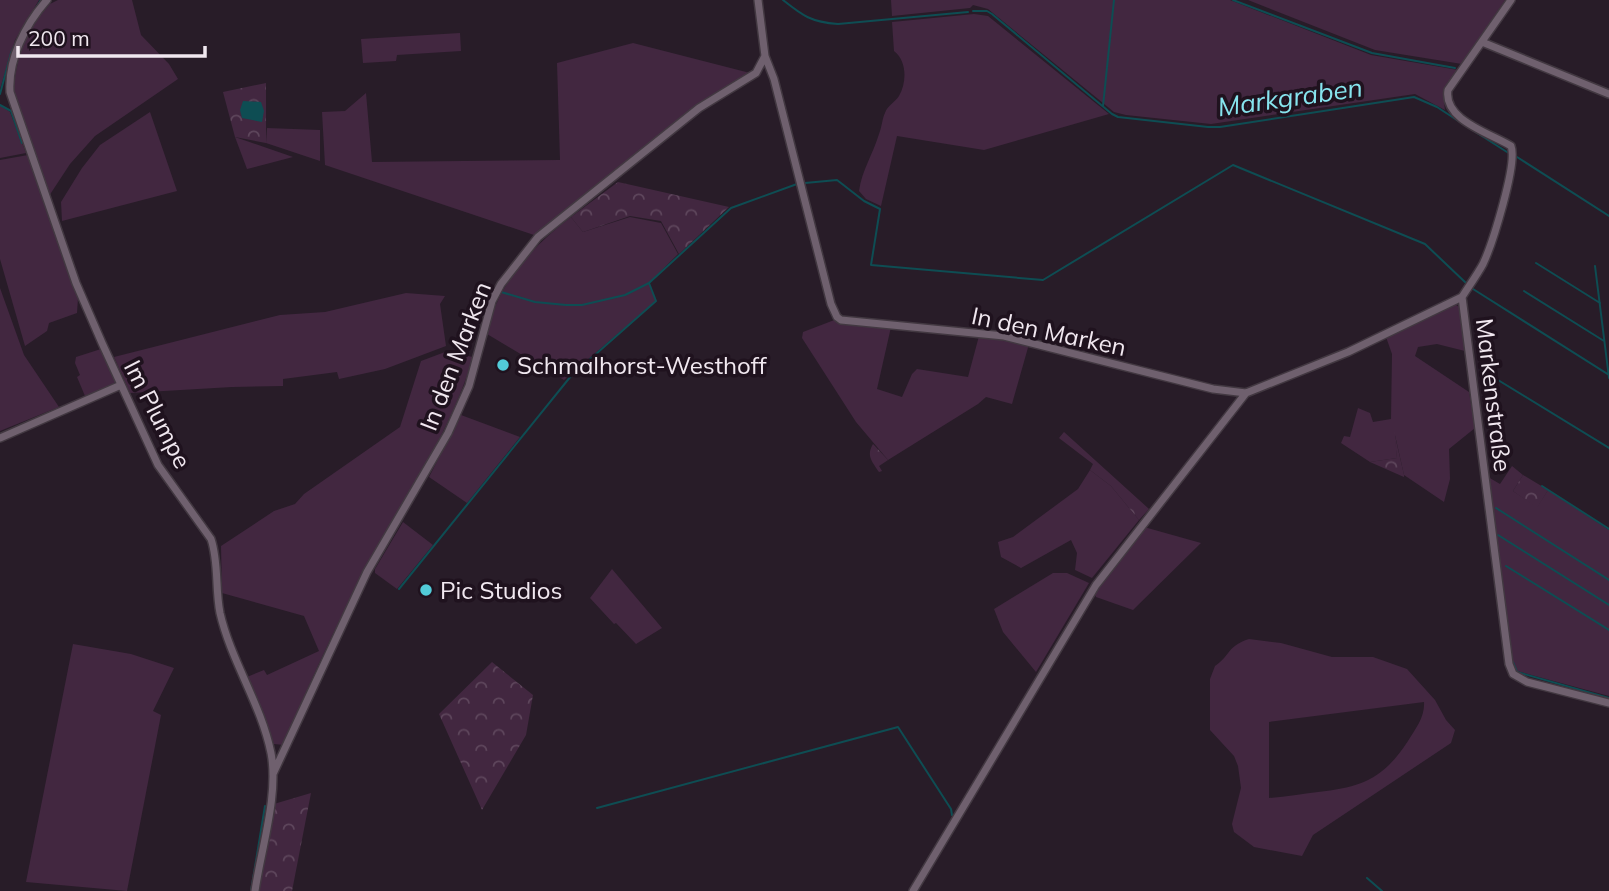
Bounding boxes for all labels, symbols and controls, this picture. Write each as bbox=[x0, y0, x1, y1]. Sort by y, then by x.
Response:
scale bar bbox=[18, 14, 205, 58]
text: 200 m bbox=[28, 25, 90, 51]
water label: Markgraben bbox=[1215, 71, 1365, 123]
street label: In den Marken bbox=[413, 277, 497, 435]
street label: In den Marken bbox=[969, 300, 1129, 362]
street label: Markenstraße bbox=[1470, 317, 1518, 473]
place label: Schmalhorst-Westhoff bbox=[517, 350, 767, 380]
street label: Im Plumpe bbox=[118, 355, 198, 473]
marker: Schmalhorst-Westhoff bbox=[495, 357, 511, 373]
place label: Pic Studios bbox=[440, 575, 562, 605]
marker: Pic Studios bbox=[418, 582, 434, 598]

